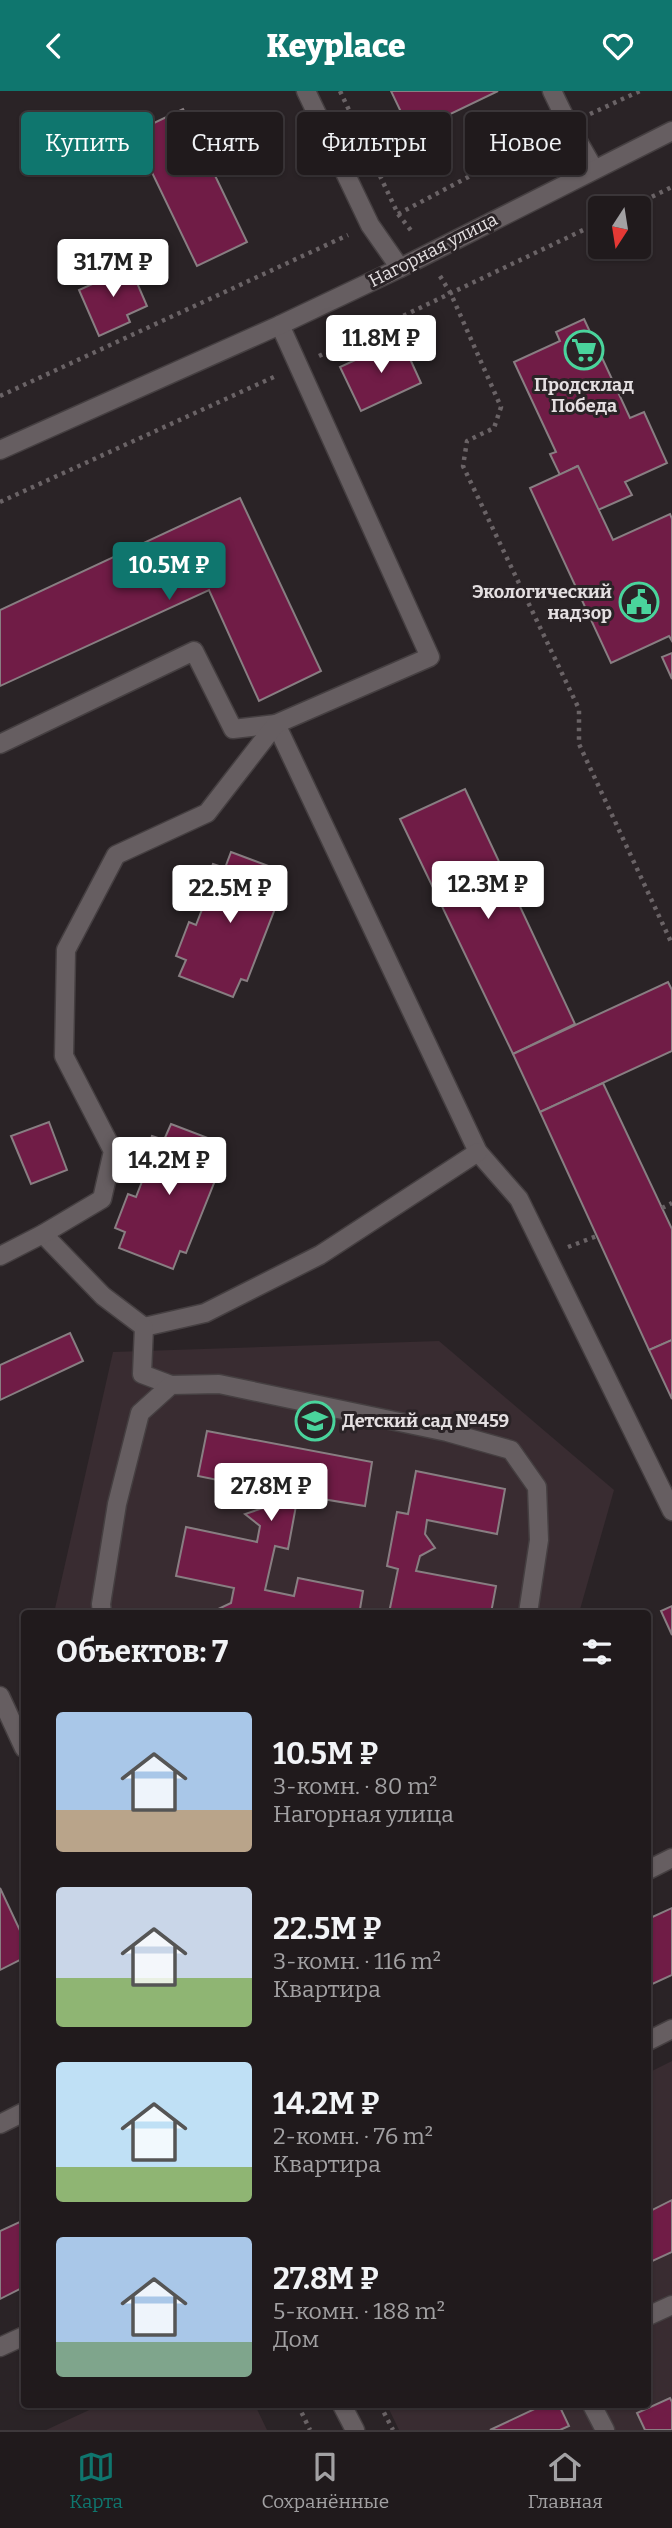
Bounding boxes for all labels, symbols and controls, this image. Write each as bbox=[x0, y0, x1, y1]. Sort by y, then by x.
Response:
icon: back bbox=[35, 27, 73, 65]
text: Keyplace bbox=[266, 27, 406, 65]
icon: heart bbox=[599, 27, 637, 65]
chip: Купить bbox=[21, 112, 153, 175]
chip: Снять bbox=[167, 112, 283, 175]
chip: Фильтры bbox=[297, 112, 451, 175]
chip: Новое bbox=[465, 112, 586, 175]
north arrow bbox=[588, 196, 651, 259]
map controls bbox=[588, 196, 651, 259]
street label: Нагорная улица bbox=[365, 208, 501, 292]
pin: 31.7M ₽ bbox=[48, 239, 178, 299]
text: 31.7M ₽ bbox=[73, 248, 153, 276]
pin: 11.8M ₽ bbox=[316, 315, 446, 375]
text: 11.8M ₽ bbox=[342, 324, 420, 352]
supermarket icon: Продсклад Победа bbox=[563, 329, 605, 371]
place label: Продсклад Победа bbox=[534, 374, 634, 417]
pin: 10.5M ₽ bbox=[104, 543, 234, 602]
text: 10.5M ₽ bbox=[129, 551, 209, 579]
place label: Экологический надзор bbox=[472, 581, 612, 624]
public building icon: Экологический надзор bbox=[618, 581, 660, 623]
pin: 12.3M ₽ bbox=[423, 861, 553, 921]
pin: 22.5M ₽ bbox=[165, 865, 295, 925]
text: 12.3M ₽ bbox=[448, 870, 528, 898]
text: 22.5M ₽ bbox=[188, 874, 272, 902]
pin: 14.2M ₽ bbox=[104, 1137, 234, 1197]
text: 14.2M ₽ bbox=[128, 1146, 210, 1174]
school or university icon: Детский сад №459 bbox=[294, 1400, 336, 1442]
place label: Детский сад №459 bbox=[342, 1410, 509, 1432]
pin: 27.8M ₽ bbox=[206, 1463, 336, 1523]
text: 27.8M ₽ bbox=[230, 1472, 312, 1500]
icon: filters bbox=[578, 1633, 616, 1671]
text: Объектов: 7 bbox=[56, 1634, 228, 1670]
text: 10.5M ₽ bbox=[273, 1736, 378, 1772]
icon: home bbox=[112, 1740, 196, 1824]
text: 3-комн. · 80 m² bbox=[273, 1772, 437, 1800]
text: Нагорная улица bbox=[273, 1800, 454, 1828]
text: 22.5M ₽ bbox=[273, 1911, 381, 1947]
icon: home bbox=[112, 1915, 196, 1999]
text: 3-комн. · 116 m² bbox=[273, 1947, 441, 1975]
text: Квартира bbox=[273, 1975, 381, 2003]
text: 14.2M ₽ bbox=[273, 2086, 380, 2122]
icon: home bbox=[112, 2090, 196, 2174]
text: 2-комн. · 76 m² bbox=[273, 2122, 433, 2150]
text: Квартира bbox=[273, 2150, 381, 2178]
text: 27.8M ₽ bbox=[273, 2261, 379, 2297]
icon: home bbox=[112, 2265, 196, 2349]
text: 5-комн. · 188 m² bbox=[273, 2297, 445, 2325]
text: Дом bbox=[273, 2325, 319, 2353]
tab: Карта bbox=[69, 2448, 123, 2513]
tab: Сохранённые bbox=[262, 2448, 389, 2513]
tab: Главная bbox=[528, 2448, 603, 2513]

